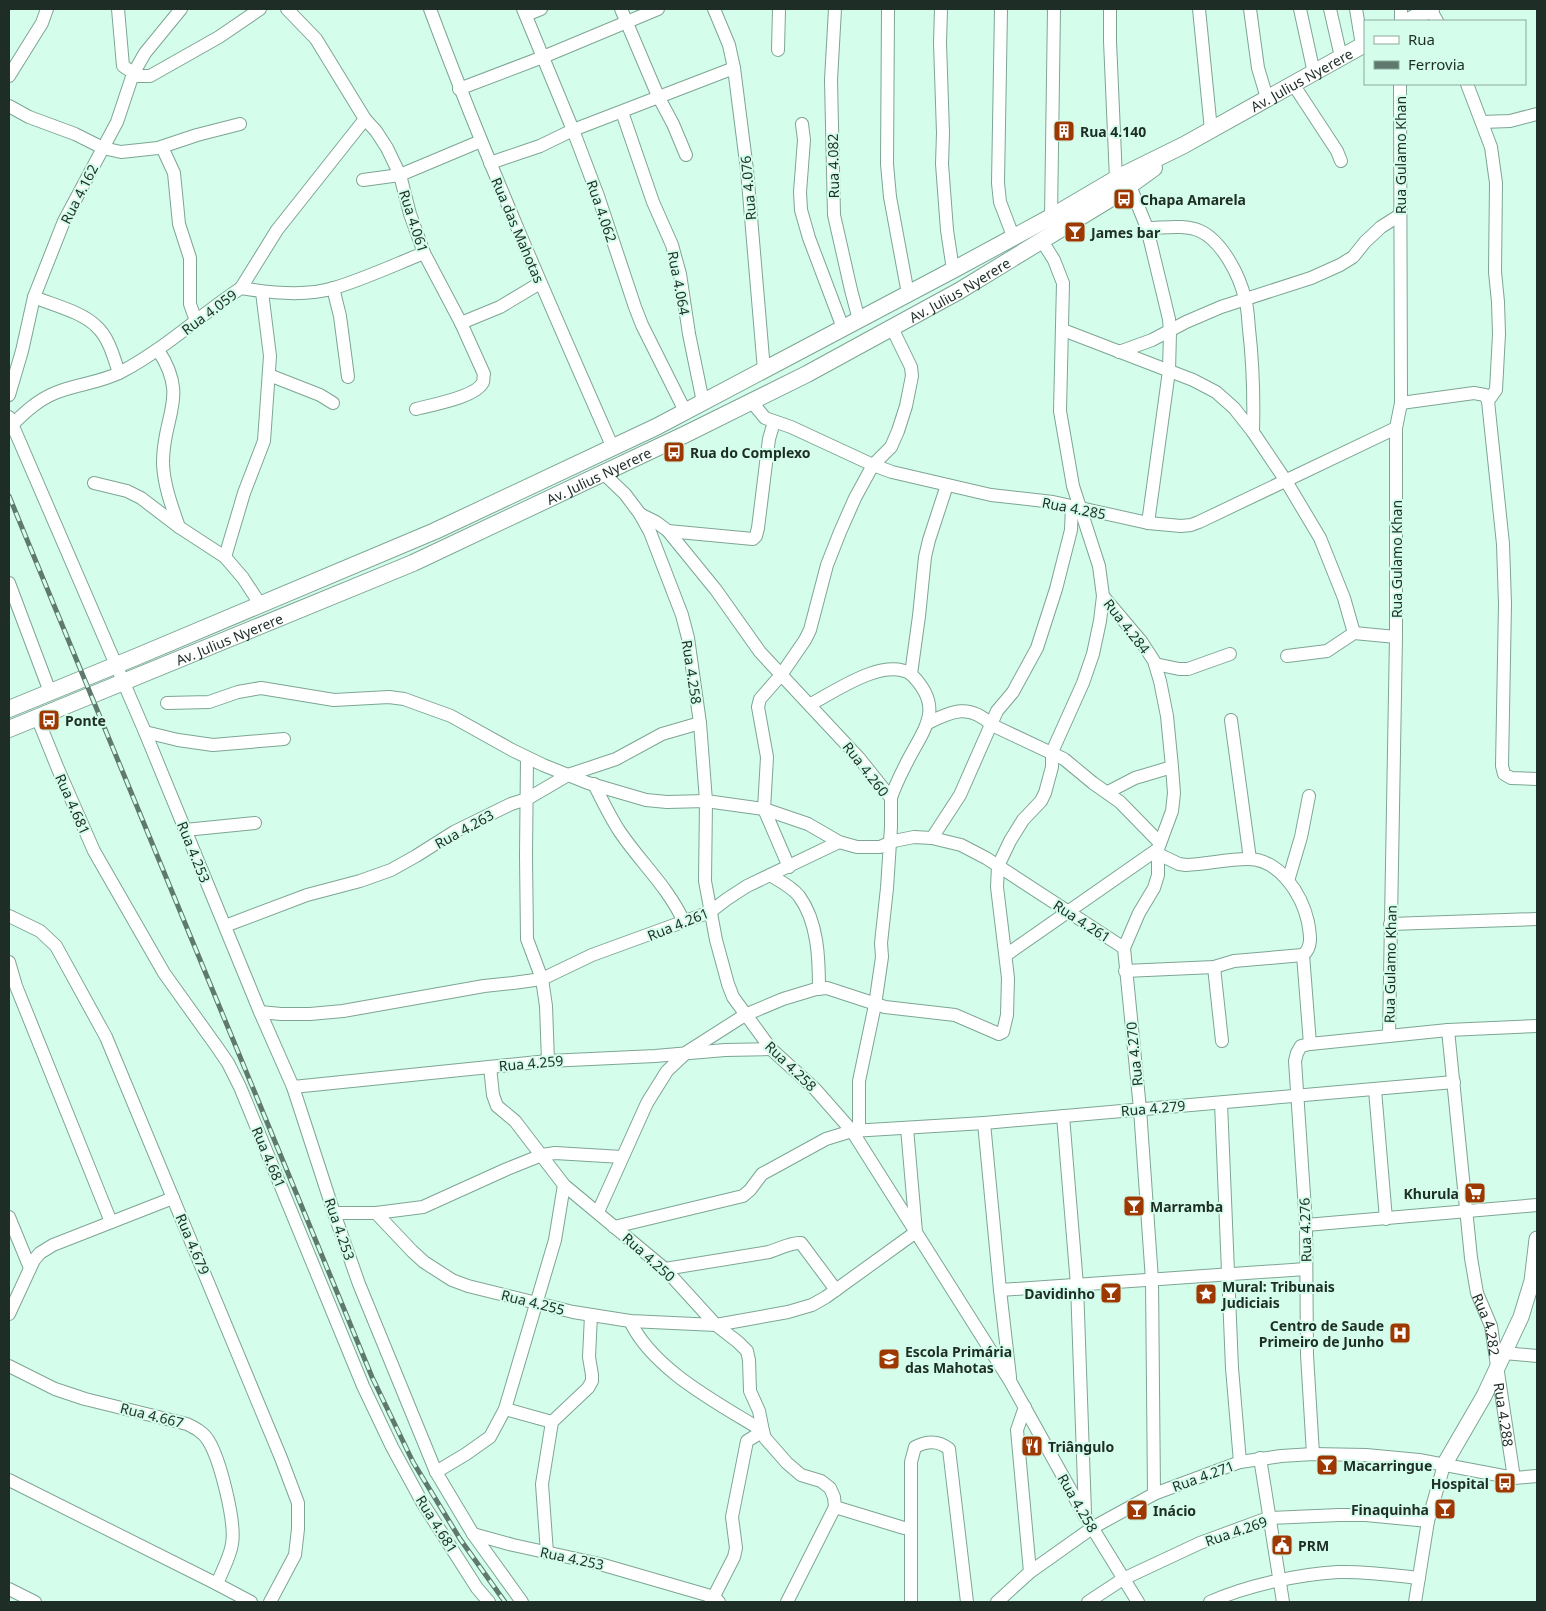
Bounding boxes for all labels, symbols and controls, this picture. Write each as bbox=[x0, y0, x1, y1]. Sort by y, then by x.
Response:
legend bbox=[1364, 20, 1526, 85]
text: Rua bbox=[1408, 29, 1435, 49]
street label: Av. Julius Nyerere bbox=[1247, 43, 1356, 116]
text: Ferrovia bbox=[1408, 54, 1465, 74]
street label: Rua Gulamo Khan bbox=[1391, 96, 1410, 214]
building icon: Rua 4.140 bbox=[1052, 119, 1076, 143]
place label: Rua 4.140 bbox=[1080, 122, 1146, 141]
street label: Rua 4.082 bbox=[823, 134, 843, 198]
street label: Rua 4.076 bbox=[736, 155, 760, 221]
street label: Rua 4.162 bbox=[56, 161, 102, 227]
street label: Rua das Mahotas bbox=[487, 174, 549, 286]
street label: Rua 4.062 bbox=[582, 177, 622, 245]
street label: Rua 4.061 bbox=[395, 187, 433, 255]
bus stop icon: Chapa Amarela bbox=[1112, 187, 1136, 211]
place label: Chapa Amarela bbox=[1140, 190, 1246, 209]
bar icon: James bar bbox=[1063, 220, 1087, 244]
place label: James bar bbox=[1089, 223, 1161, 242]
street label: Rua 4.064 bbox=[664, 249, 694, 317]
street label: Av. Julius Nyerere bbox=[905, 253, 1014, 326]
street label: Rua 4.059 bbox=[177, 285, 241, 339]
bus stop icon: Rua do Complexo bbox=[662, 440, 686, 464]
street label: Av. Julius Nyerere bbox=[543, 442, 654, 508]
place label: Rua do Complexo bbox=[690, 443, 811, 462]
street label: Rua 4.285 bbox=[1040, 493, 1108, 523]
street label: Rua Gulamo Khan bbox=[1387, 500, 1406, 618]
street label: Rua 4.284 bbox=[1100, 595, 1154, 657]
street label: Av. Julius Nyerere bbox=[173, 608, 286, 669]
street label: Rua 4.258 bbox=[678, 639, 706, 705]
bus stop icon: Ponte bbox=[37, 708, 61, 732]
place label: Ponte bbox=[65, 711, 106, 730]
street label: Rua 4.260 bbox=[839, 738, 893, 800]
street label: Rua 4.681 bbox=[51, 771, 95, 837]
street label: Rua 4.263 bbox=[431, 805, 497, 853]
street label: Rua 4.253 bbox=[173, 818, 215, 886]
street label: Rua 4.261 bbox=[1050, 895, 1114, 947]
street label: Rua 4.261 bbox=[644, 903, 712, 945]
street label: Rua Gulamo Khan bbox=[1379, 905, 1401, 1023]
street label: Rua 4.270 bbox=[1121, 1021, 1147, 1087]
street label: Rua 4.258 bbox=[761, 1037, 821, 1095]
street label: Rua 4.259 bbox=[498, 1051, 564, 1075]
street label: Rua 4.279 bbox=[1120, 1096, 1186, 1120]
street label: Rua 4.681 bbox=[248, 1124, 290, 1190]
supermarket icon: Khurula bbox=[1463, 1181, 1487, 1205]
place label: Khurula bbox=[1404, 1184, 1459, 1203]
bar icon: Marramba bbox=[1122, 1194, 1146, 1218]
street label: Rua 4.253 bbox=[320, 1195, 360, 1263]
place label: Marramba bbox=[1150, 1197, 1223, 1216]
street label: Rua 4.276 bbox=[1294, 1197, 1316, 1263]
street label: Rua 4.679 bbox=[172, 1211, 214, 1277]
street label: Rua 4.250 bbox=[619, 1228, 679, 1286]
place label: Mural: Tribunais Judiciais bbox=[1220, 1277, 1335, 1312]
bar icon: Davidinho bbox=[1099, 1281, 1123, 1305]
place icon: Mural: Tribunais Judiciais bbox=[1194, 1282, 1218, 1306]
place label: Davidinho bbox=[1024, 1284, 1095, 1303]
street label: Rua 4.255 bbox=[499, 1285, 567, 1319]
street label: Rua 4.282 bbox=[1469, 1290, 1505, 1357]
place label: Centro de Saude Primeiro de Junho bbox=[1259, 1316, 1384, 1351]
hospital icon: Centro de Saude Primeiro de Junho bbox=[1388, 1321, 1412, 1345]
place label: Escola Primária das Mahotas bbox=[905, 1342, 1012, 1377]
school or university icon: Escola Primária das Mahotas bbox=[877, 1347, 901, 1371]
street label: Rua 4.288 bbox=[1490, 1381, 1519, 1448]
street label: Rua 4.667 bbox=[118, 1398, 186, 1432]
restaurant icon: Triângulo bbox=[1020, 1434, 1044, 1458]
place label: Triângulo bbox=[1048, 1437, 1114, 1456]
bar icon: Macarringue bbox=[1315, 1453, 1339, 1477]
street label: Rua 4.271 bbox=[1169, 1456, 1237, 1496]
place label: Macarringue bbox=[1343, 1456, 1432, 1475]
street label: Rua 4.258 bbox=[1054, 1470, 1102, 1536]
bus stop icon: Hospital bbox=[1493, 1471, 1517, 1495]
place label: Hospital bbox=[1431, 1474, 1489, 1493]
street label: Rua 4.681 bbox=[412, 1492, 462, 1556]
bar icon: Finaquinha bbox=[1433, 1497, 1457, 1521]
bar icon: Inácio bbox=[1125, 1498, 1149, 1522]
place label: Finaquinha bbox=[1351, 1500, 1429, 1519]
place label: Inácio bbox=[1153, 1501, 1196, 1520]
street label: Rua 4.269 bbox=[1202, 1511, 1270, 1551]
public building icon: PRM bbox=[1270, 1533, 1294, 1557]
place label: PRM bbox=[1298, 1536, 1329, 1555]
street label: Rua 4.253 bbox=[538, 1542, 606, 1574]

